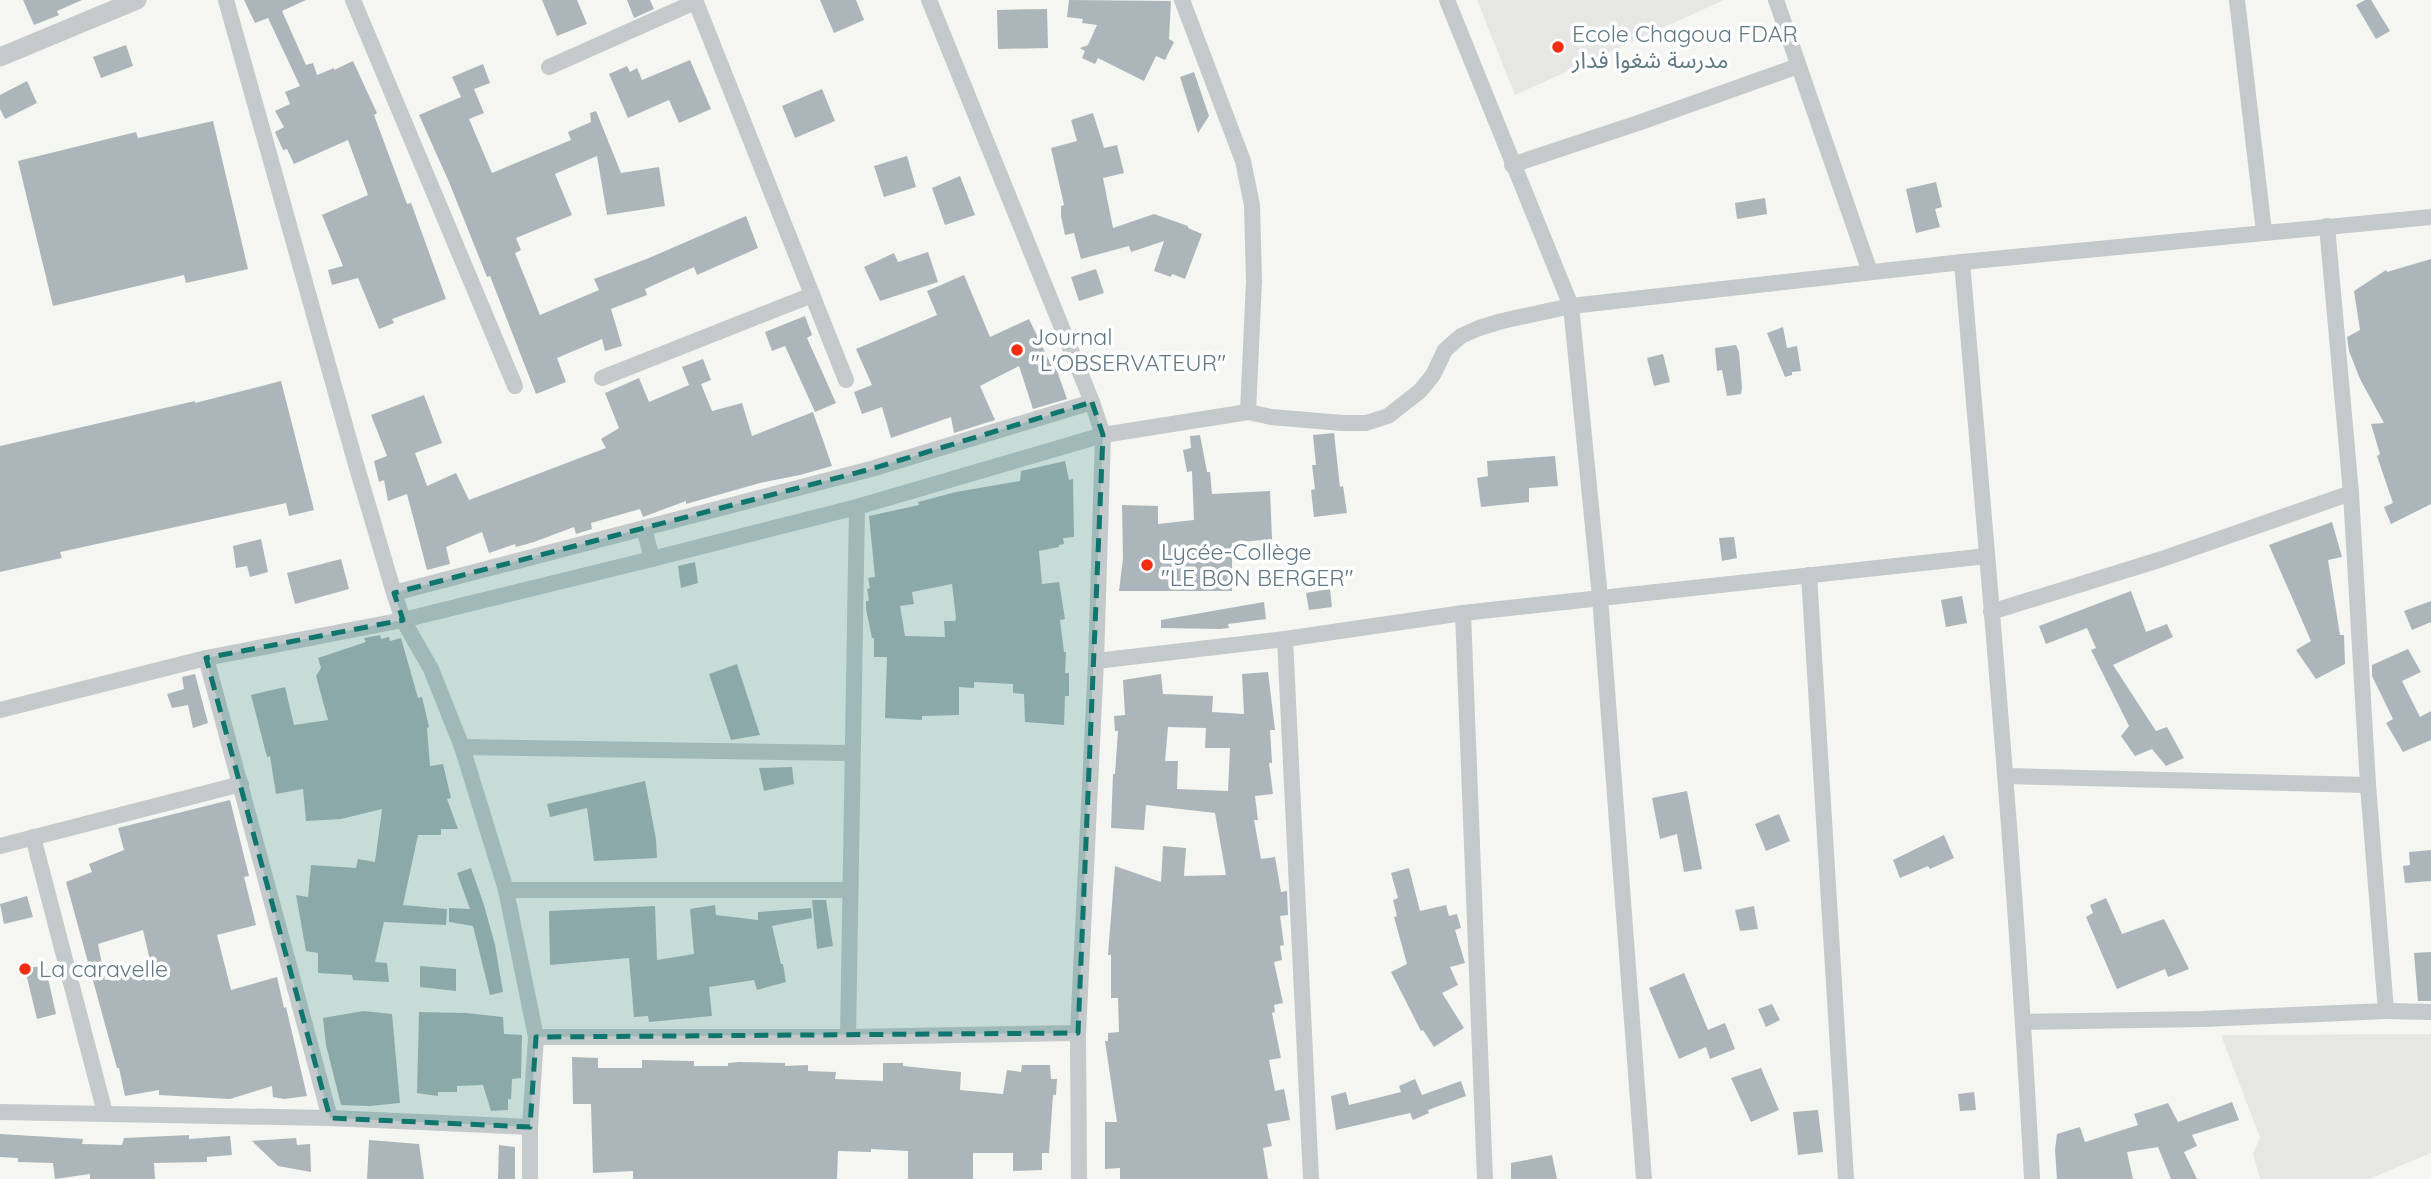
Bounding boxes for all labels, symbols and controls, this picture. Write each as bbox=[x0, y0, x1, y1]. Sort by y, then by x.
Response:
place label: Ecole Chagoua FDAR مدرسة شغوا فدار bbox=[1571, 19, 1798, 74]
marker: Ecole Chagoua FDAR مدرسة شغوا فدار bbox=[1550, 39, 1566, 55]
place label: Journal "L'OBSERVATEUR" bbox=[1031, 322, 1226, 377]
marker: Journal "L'OBSERVATEUR" bbox=[1009, 342, 1025, 358]
place label: Lycée-Collège "LE BON BERGER" bbox=[1161, 537, 1354, 592]
marker: Lycée-Collège "LE BON BERGER" bbox=[1139, 557, 1155, 573]
place label: La caravelle bbox=[39, 954, 168, 983]
marker: La caravelle bbox=[17, 961, 33, 977]

